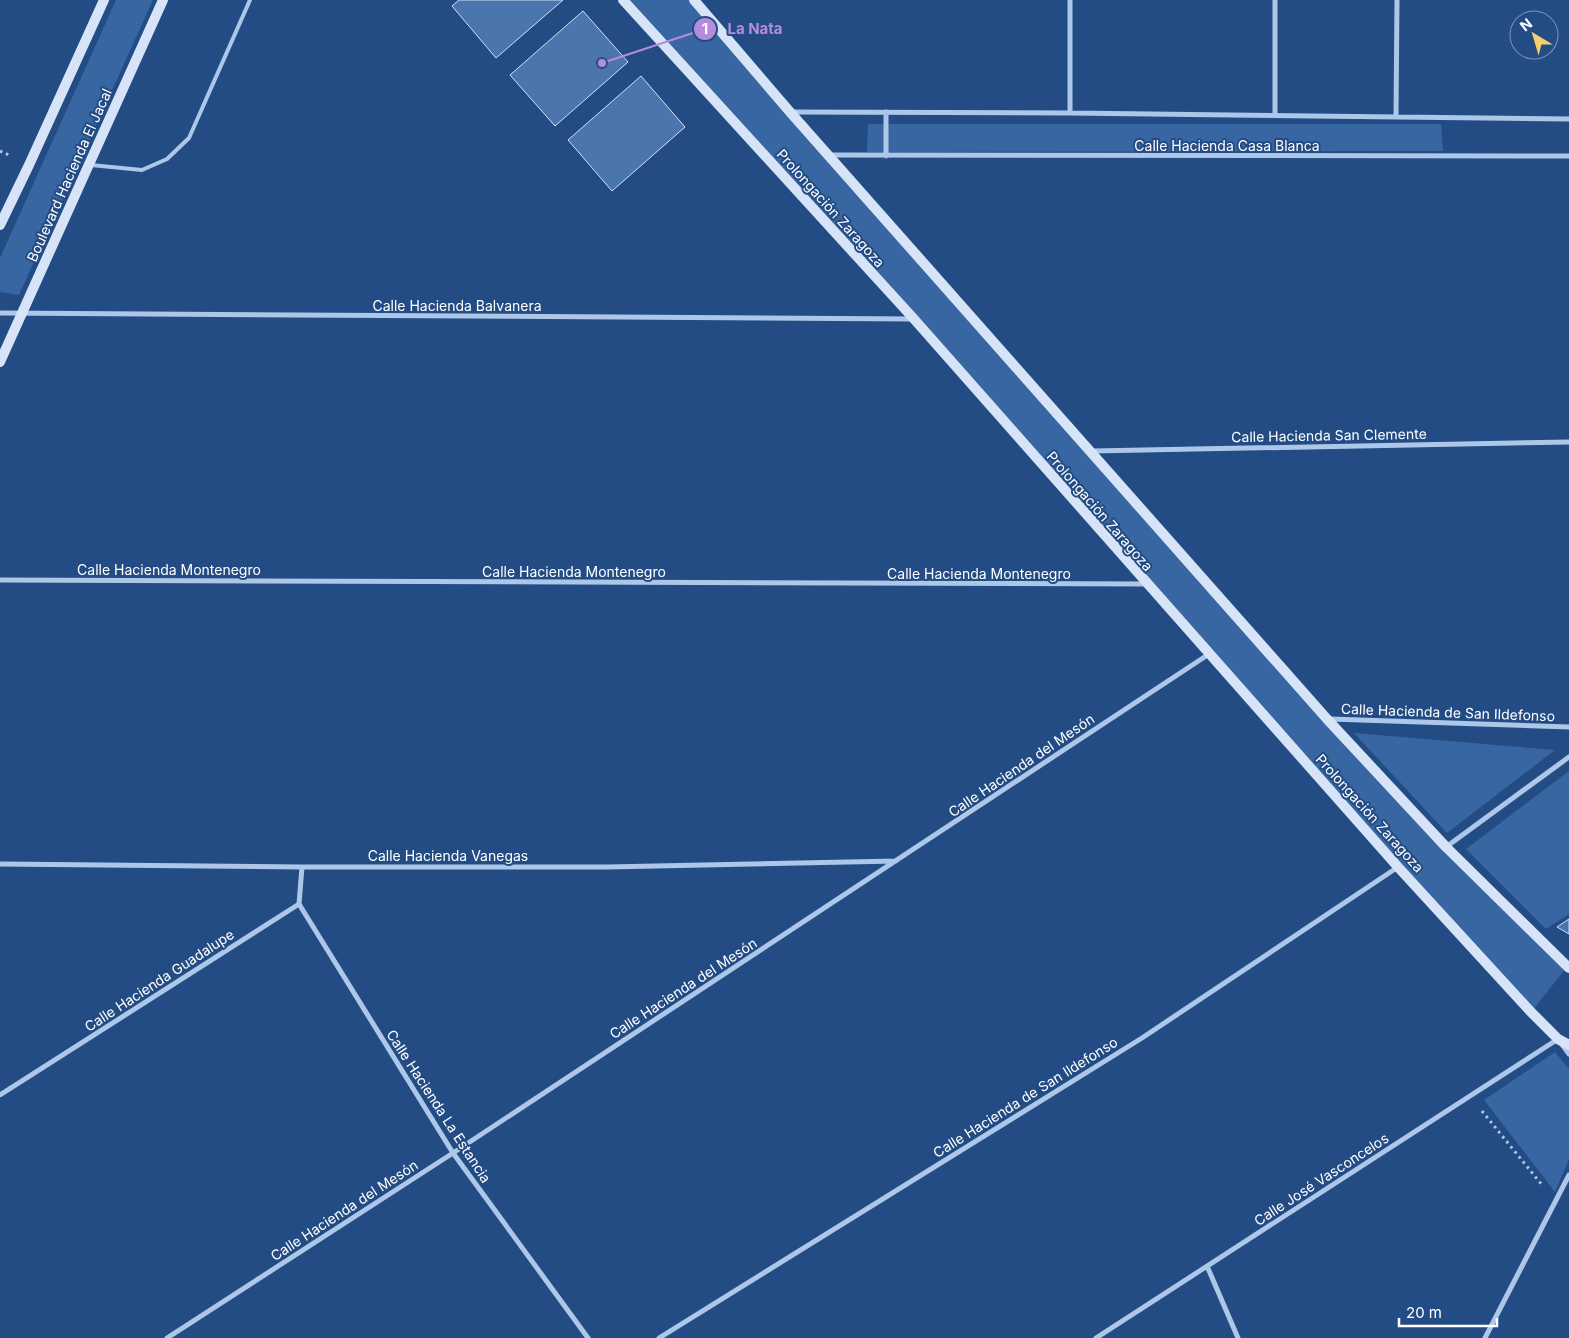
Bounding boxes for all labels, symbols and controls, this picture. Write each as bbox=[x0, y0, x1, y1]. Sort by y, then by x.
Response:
north arrow bbox=[1509, 10, 1559, 60]
callout: La Nata bbox=[693, 14, 793, 44]
text: N bbox=[1516, 14, 1535, 34]
text: 1 bbox=[702, 19, 708, 38]
text: La Nata bbox=[727, 19, 783, 38]
street label: Boulevard Hacienda El Jacal bbox=[23, 86, 115, 264]
street label: Calle Hacienda Casa Blanca bbox=[1134, 137, 1320, 154]
street label: Prolongación Zaragoza bbox=[773, 145, 889, 271]
street label: Calle Hacienda Balvanera bbox=[372, 297, 542, 314]
street label: Calle Hacienda San Clemente bbox=[1231, 425, 1427, 445]
street label: Prolongación Zaragoza bbox=[1043, 448, 1157, 574]
street label: Calle Hacienda Montenegro bbox=[77, 561, 261, 578]
street label: Calle Hacienda Montenegro bbox=[482, 563, 666, 580]
street label: Calle Hacienda Montenegro bbox=[887, 565, 1071, 582]
street label: Calle Hacienda de San Ildefonso bbox=[1341, 700, 1555, 724]
street label: Calle Hacienda del Mesón bbox=[945, 710, 1097, 820]
street label: Prolongación Zaragoza bbox=[1312, 750, 1428, 876]
street label: Calle Hacienda Vanegas bbox=[368, 847, 528, 864]
street label: Calle Hacienda Guadalupe bbox=[81, 925, 237, 1035]
street label: Calle Hacienda del Mesón bbox=[606, 934, 760, 1042]
street label: Calle Hacienda La Estancia bbox=[383, 1026, 495, 1186]
street label: Calle Hacienda de San Ildefonso bbox=[930, 1033, 1120, 1161]
street label: Calle José Vasconcelos bbox=[1251, 1129, 1391, 1229]
street label: Calle Hacienda del Mesón bbox=[267, 1156, 421, 1264]
scale bar bbox=[1399, 1296, 1496, 1328]
text: 20 m bbox=[1406, 1303, 1442, 1322]

